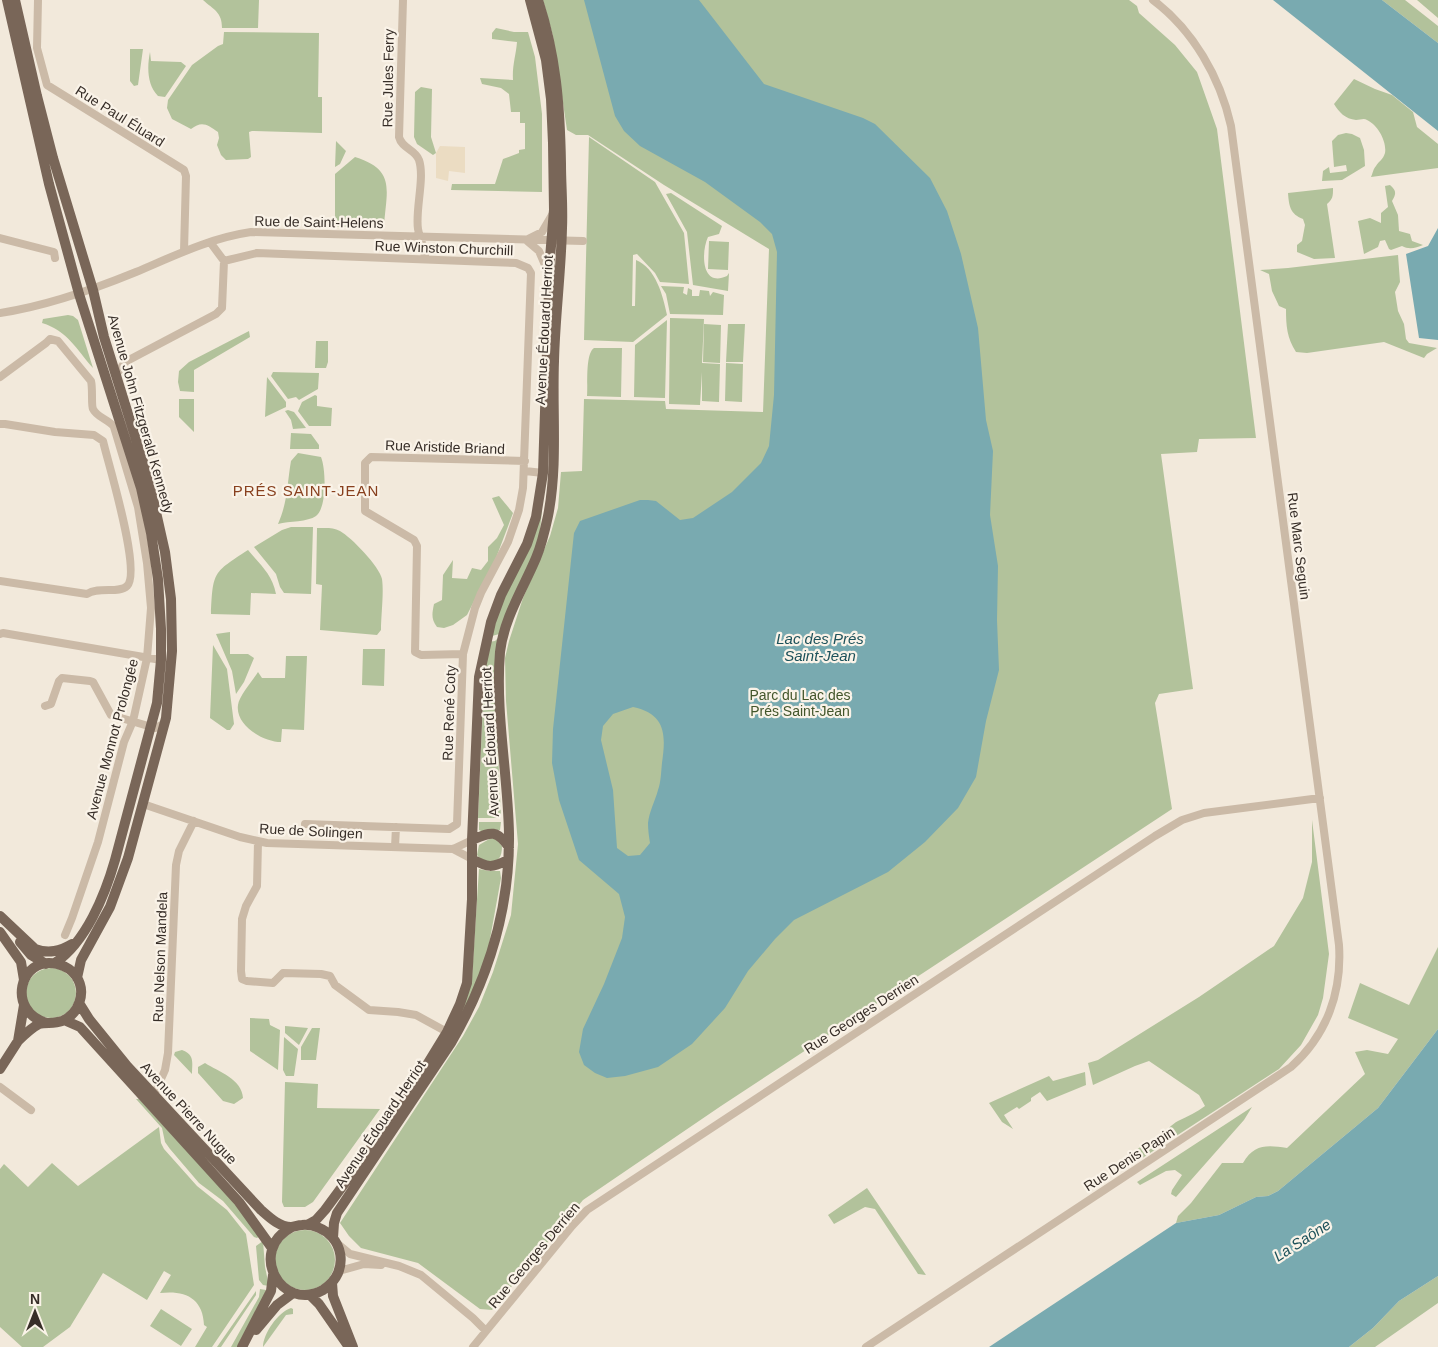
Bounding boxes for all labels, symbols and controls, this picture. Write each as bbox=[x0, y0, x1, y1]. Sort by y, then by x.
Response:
street label: Rue Jules Ferry bbox=[379, 28, 397, 128]
street label: Rue Paul Éluard bbox=[73, 82, 167, 150]
street label: Rue de Saint-Helens bbox=[254, 213, 384, 231]
street label: Rue Winston Churchill bbox=[375, 238, 513, 258]
street label: Avenue Édouard Herriot bbox=[532, 255, 556, 405]
street label: Avenue John Fitzgerald Kennedy bbox=[105, 313, 177, 515]
street label: Rue Aristide Briand bbox=[385, 437, 505, 457]
district label: PRÉS SAINT-JEAN bbox=[233, 482, 379, 499]
street label: Rue Marc Seguin bbox=[1284, 491, 1314, 601]
water label: Lac des Prés Saint-Jean bbox=[776, 630, 864, 664]
street label: Avenue Monnot Prolongée bbox=[83, 657, 141, 821]
street label: Rue René Coty bbox=[439, 665, 459, 761]
street label: Avenue Édouard Herriot bbox=[478, 667, 502, 817]
park label: Parc du Lac des Prés Saint-Jean bbox=[749, 687, 851, 719]
street label: Rue de Solingen bbox=[259, 820, 363, 842]
street label: Rue Nelson Mandela bbox=[150, 891, 170, 1023]
street label: Rue Georges Derrien bbox=[801, 971, 921, 1057]
street label: Avenue Édouard Herriot bbox=[331, 1057, 429, 1191]
street label: Avenue Pierre Nugue bbox=[138, 1059, 241, 1167]
street label: Rue Denis Papin bbox=[1081, 1124, 1177, 1194]
street label: Rue Georges Derrien bbox=[485, 1199, 583, 1311]
water label: La Saône bbox=[1270, 1215, 1334, 1265]
north arrow bbox=[10, 1287, 60, 1337]
text: N bbox=[30, 1291, 40, 1307]

